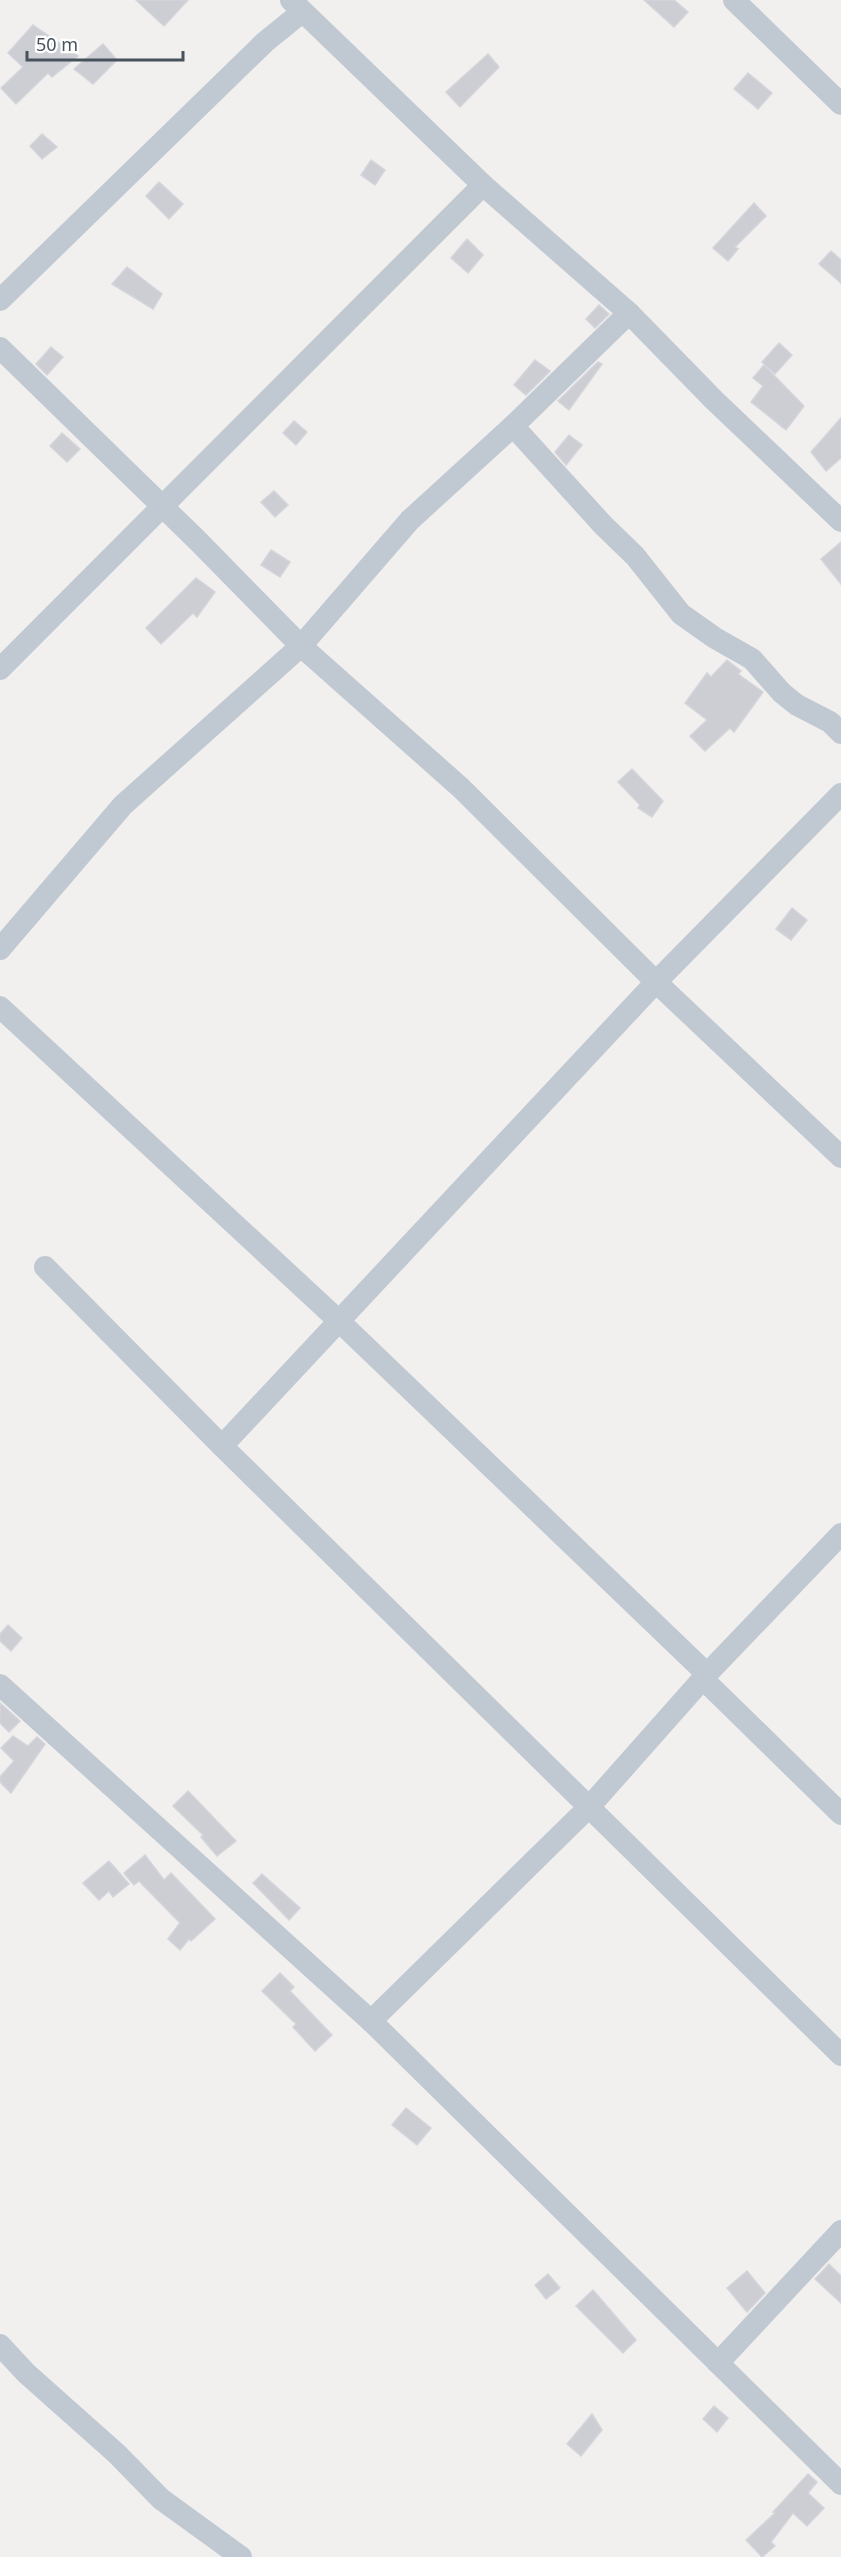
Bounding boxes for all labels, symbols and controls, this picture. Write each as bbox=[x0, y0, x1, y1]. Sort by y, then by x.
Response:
scale bar bbox=[27, 24, 183, 62]
text: 50 m bbox=[36, 32, 78, 56]

